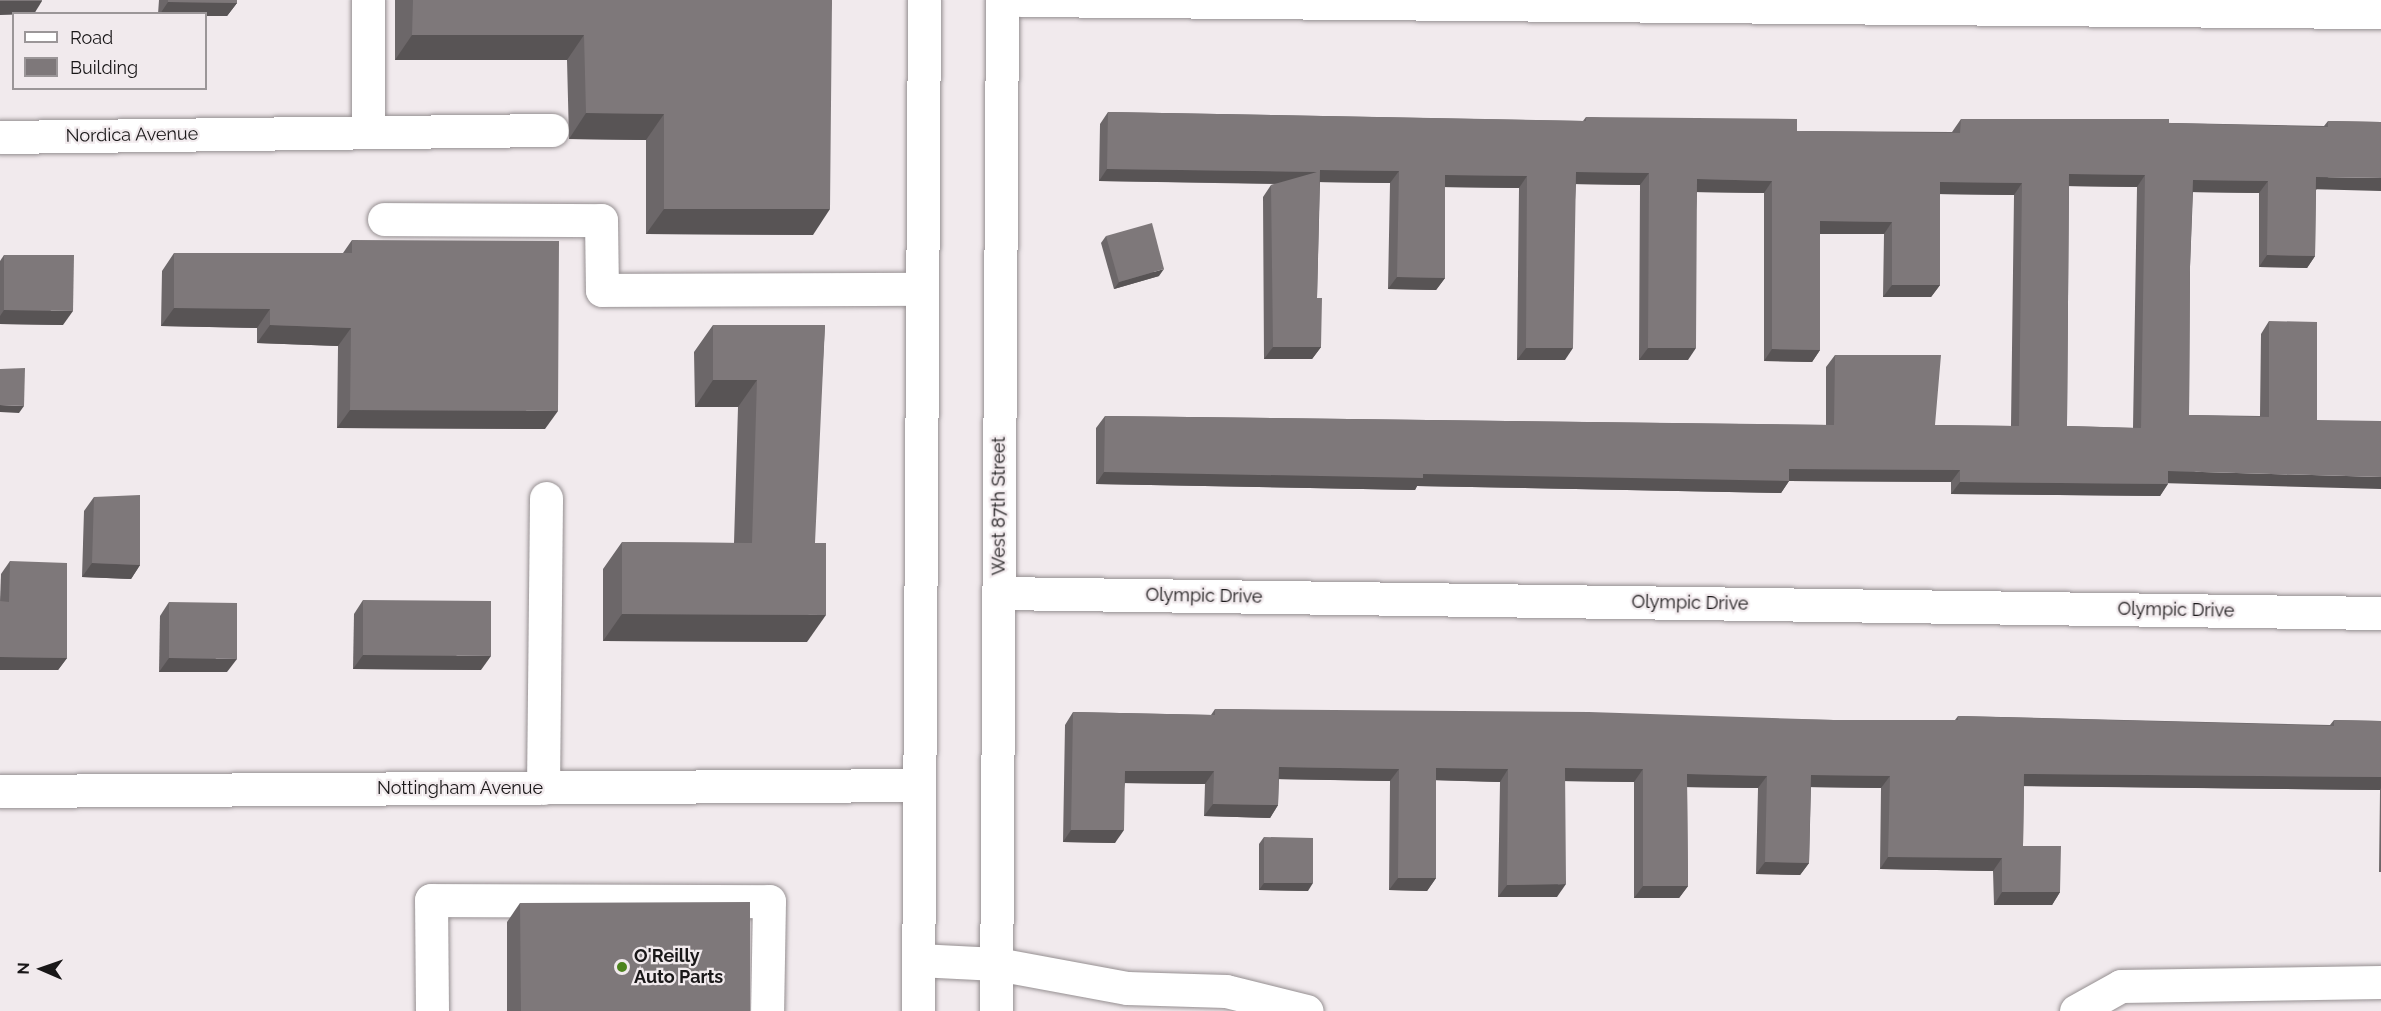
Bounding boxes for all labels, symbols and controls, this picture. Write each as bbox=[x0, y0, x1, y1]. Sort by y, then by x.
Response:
legend bbox=[12, 12, 207, 90]
text: Road bbox=[70, 27, 113, 48]
text: Building bbox=[70, 57, 138, 78]
street label: Nordica Avenue bbox=[65, 123, 199, 147]
street label: West 87th Street bbox=[988, 437, 1010, 575]
street label: Olympic Drive bbox=[1145, 584, 1263, 608]
street label: Olympic Drive bbox=[1631, 591, 1749, 615]
street label: Olympic Drive bbox=[2117, 598, 2235, 622]
street label: Nottingham Avenue bbox=[377, 777, 543, 799]
north arrow bbox=[12, 939, 72, 999]
place label: O'Reilly Auto Parts bbox=[634, 946, 723, 988]
marker: O'Reilly Auto Parts bbox=[615, 960, 629, 974]
text: N bbox=[14, 962, 33, 975]

